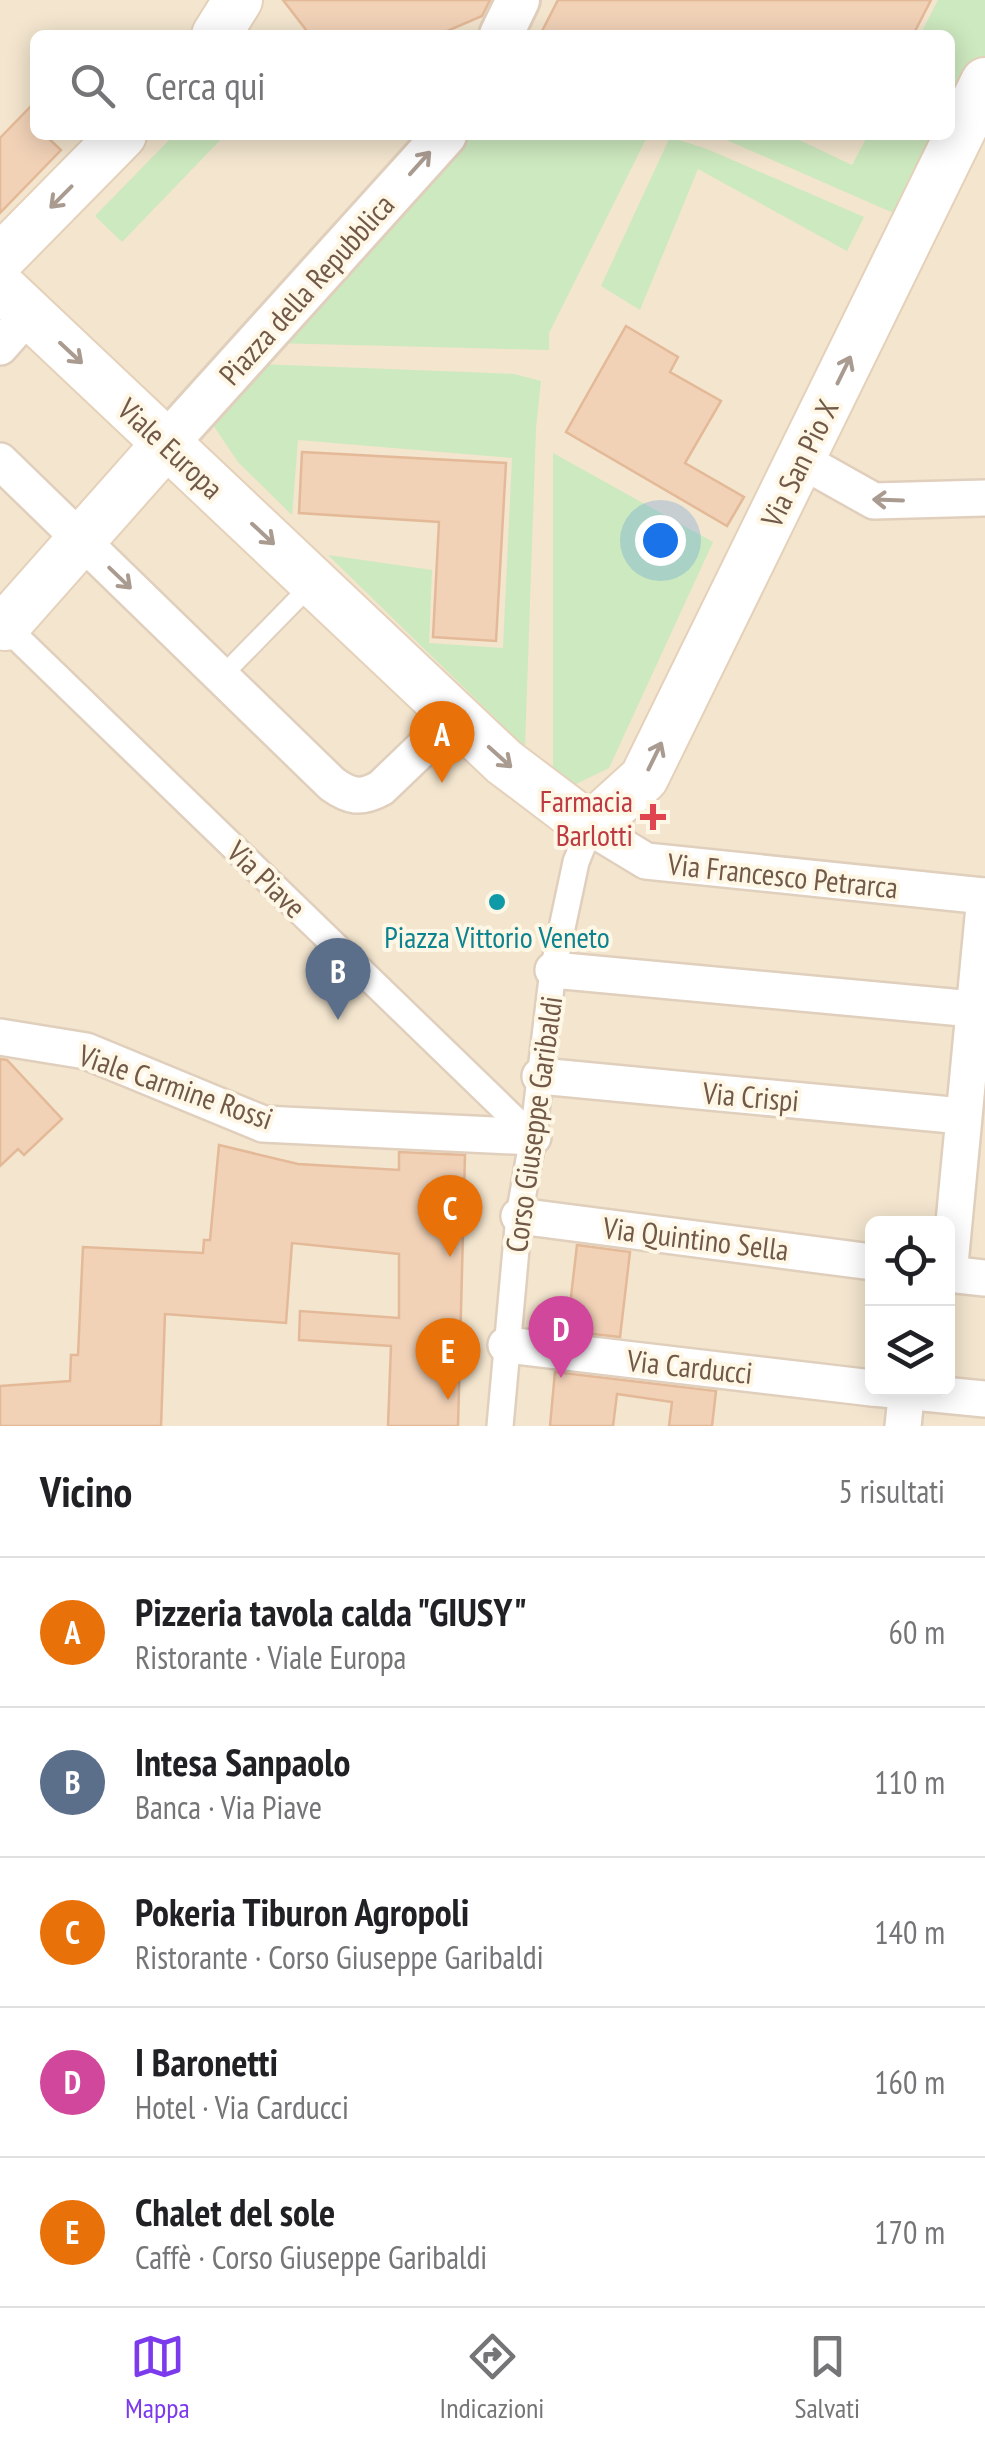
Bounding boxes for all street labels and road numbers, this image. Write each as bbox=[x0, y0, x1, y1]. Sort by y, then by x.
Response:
street label: Piazza della Repubblica bbox=[210, 185, 402, 393]
street label: Viale Europa bbox=[109, 389, 232, 507]
street label: Via San Pio X bbox=[751, 393, 847, 534]
street label: Via Piave bbox=[219, 831, 315, 926]
street label: Via Francesco Petrarca bbox=[665, 843, 900, 906]
street label: Corso Giuseppe Garibaldi bbox=[496, 993, 570, 1255]
street label: Viale Carmine Rossi bbox=[73, 1034, 278, 1137]
street label: Via Crispi bbox=[700, 1072, 801, 1120]
street label: Via Quintino Sella bbox=[600, 1207, 791, 1269]
street label: Via Carducci bbox=[624, 1340, 755, 1392]

